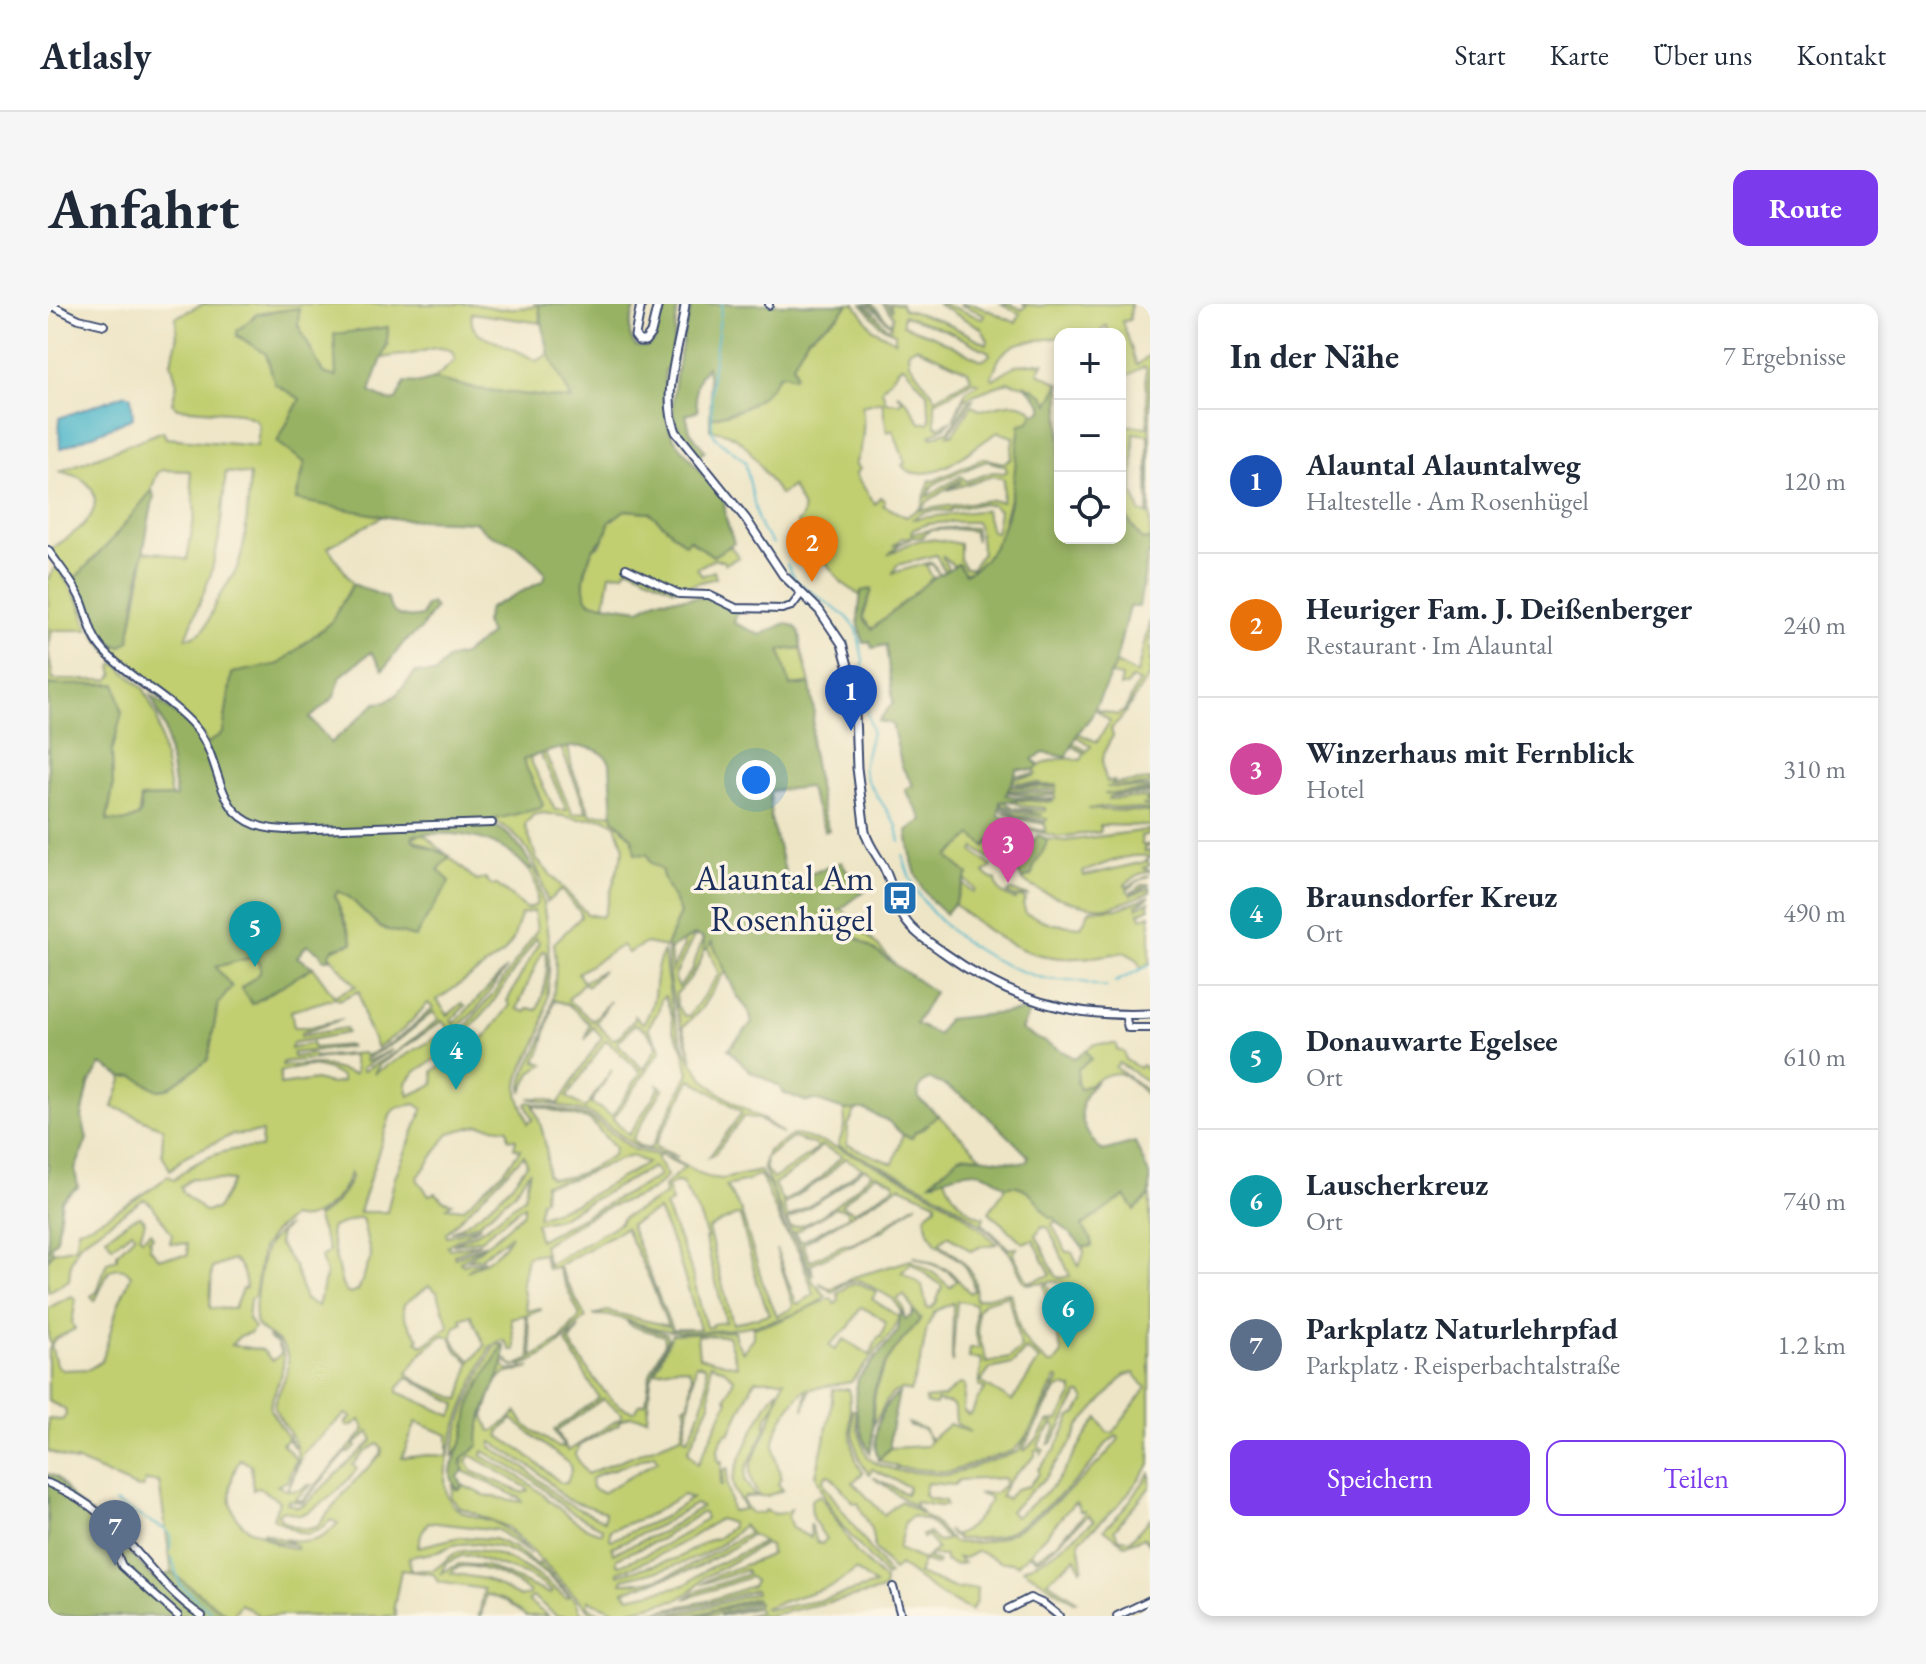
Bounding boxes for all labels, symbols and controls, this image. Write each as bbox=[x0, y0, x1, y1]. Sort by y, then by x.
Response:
text: Atlasly bbox=[40, 31, 151, 80]
text: Start bbox=[1454, 37, 1506, 73]
text: Karte bbox=[1550, 37, 1609, 73]
text: Über uns bbox=[1653, 37, 1752, 73]
text: Kontakt bbox=[1796, 37, 1886, 73]
button: Route bbox=[1733, 170, 1878, 246]
text: Anfahrt bbox=[48, 172, 239, 245]
map controls bbox=[1054, 328, 1126, 544]
button: + bbox=[1054, 328, 1126, 400]
text: In der Nähe bbox=[1230, 334, 1399, 378]
text: 7 Ergebnisse bbox=[1723, 339, 1846, 373]
button: − bbox=[1054, 400, 1126, 472]
text: Alauntal Alauntalweg bbox=[1306, 445, 1581, 484]
text: 1 bbox=[1249, 464, 1263, 498]
text: 120 m bbox=[1783, 464, 1846, 498]
button: locate bbox=[1054, 472, 1126, 544]
text: Haltestelle · Am Rosenhügel bbox=[1306, 484, 1589, 518]
pin: 2 bbox=[786, 516, 838, 582]
text: Heuriger Fam. J. Deißenberger bbox=[1306, 589, 1692, 628]
text: 2 bbox=[1249, 608, 1263, 642]
text: 240 m bbox=[1783, 608, 1846, 642]
text: Restaurant · Im Alauntal bbox=[1306, 628, 1553, 662]
pin: 1 bbox=[825, 665, 877, 731]
text: Winzerhaus mit Fernblick bbox=[1306, 733, 1634, 772]
text: 3 bbox=[1249, 752, 1263, 786]
text: 310 m bbox=[1783, 752, 1846, 786]
your location bbox=[736, 760, 776, 800]
text: Hotel bbox=[1306, 772, 1364, 806]
pin: 3 bbox=[982, 817, 1034, 883]
place label: Alauntal Am Rosenhügel bbox=[693, 854, 874, 942]
text: Braunsdorfer Kreuz bbox=[1306, 877, 1557, 916]
bus stop icon: Alauntal Am Rosenhügel bbox=[881, 879, 919, 917]
text: 4 bbox=[1249, 896, 1263, 930]
text: 490 m bbox=[1783, 896, 1846, 930]
pin: 5 bbox=[229, 901, 281, 967]
text: Ort bbox=[1306, 916, 1343, 950]
text: Donauwarte Egelsee bbox=[1306, 1021, 1558, 1060]
pin: 4 bbox=[430, 1024, 482, 1090]
text: 5 bbox=[1249, 1040, 1263, 1074]
text: 610 m bbox=[1783, 1040, 1846, 1074]
text: Ort bbox=[1306, 1060, 1343, 1094]
text: Lauscherkreuz bbox=[1306, 1165, 1488, 1204]
text: 6 bbox=[1249, 1184, 1263, 1218]
text: 740 m bbox=[1783, 1184, 1846, 1218]
text: Ort bbox=[1306, 1204, 1343, 1238]
pin: 6 bbox=[1042, 1282, 1094, 1348]
text: Parkplatz Naturlehrpfad bbox=[1306, 1309, 1618, 1348]
text: 7 bbox=[1249, 1328, 1263, 1362]
text: 1.2 km bbox=[1777, 1328, 1846, 1362]
text: Parkplatz · Reisperbachtalstraße bbox=[1306, 1348, 1620, 1382]
button: Speichern bbox=[1230, 1440, 1530, 1516]
button: Teilen bbox=[1546, 1440, 1846, 1516]
pin: 7 bbox=[89, 1500, 141, 1566]

